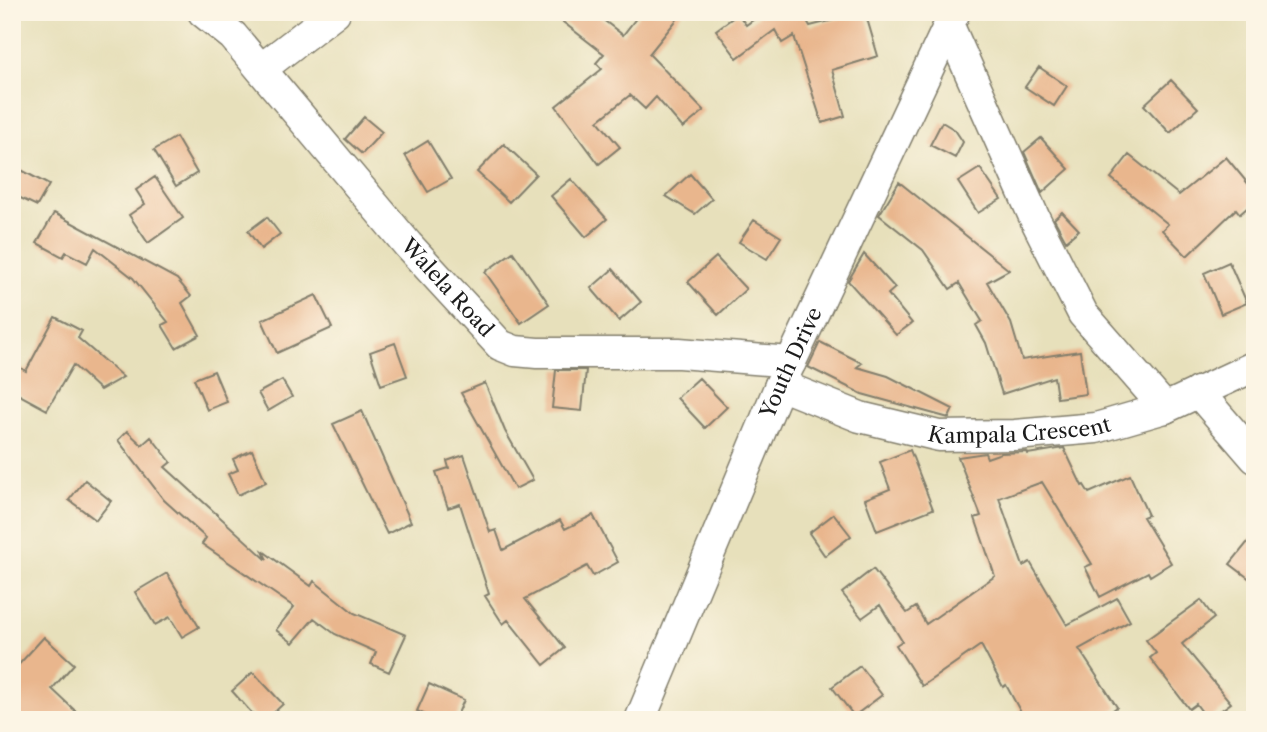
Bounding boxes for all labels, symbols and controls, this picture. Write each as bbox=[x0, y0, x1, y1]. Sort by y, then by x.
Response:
street label: Walela Road bbox=[395, 232, 499, 342]
street label: Youth Drive bbox=[754, 303, 827, 423]
street label: Kampala Crescent bbox=[926, 411, 1114, 449]

